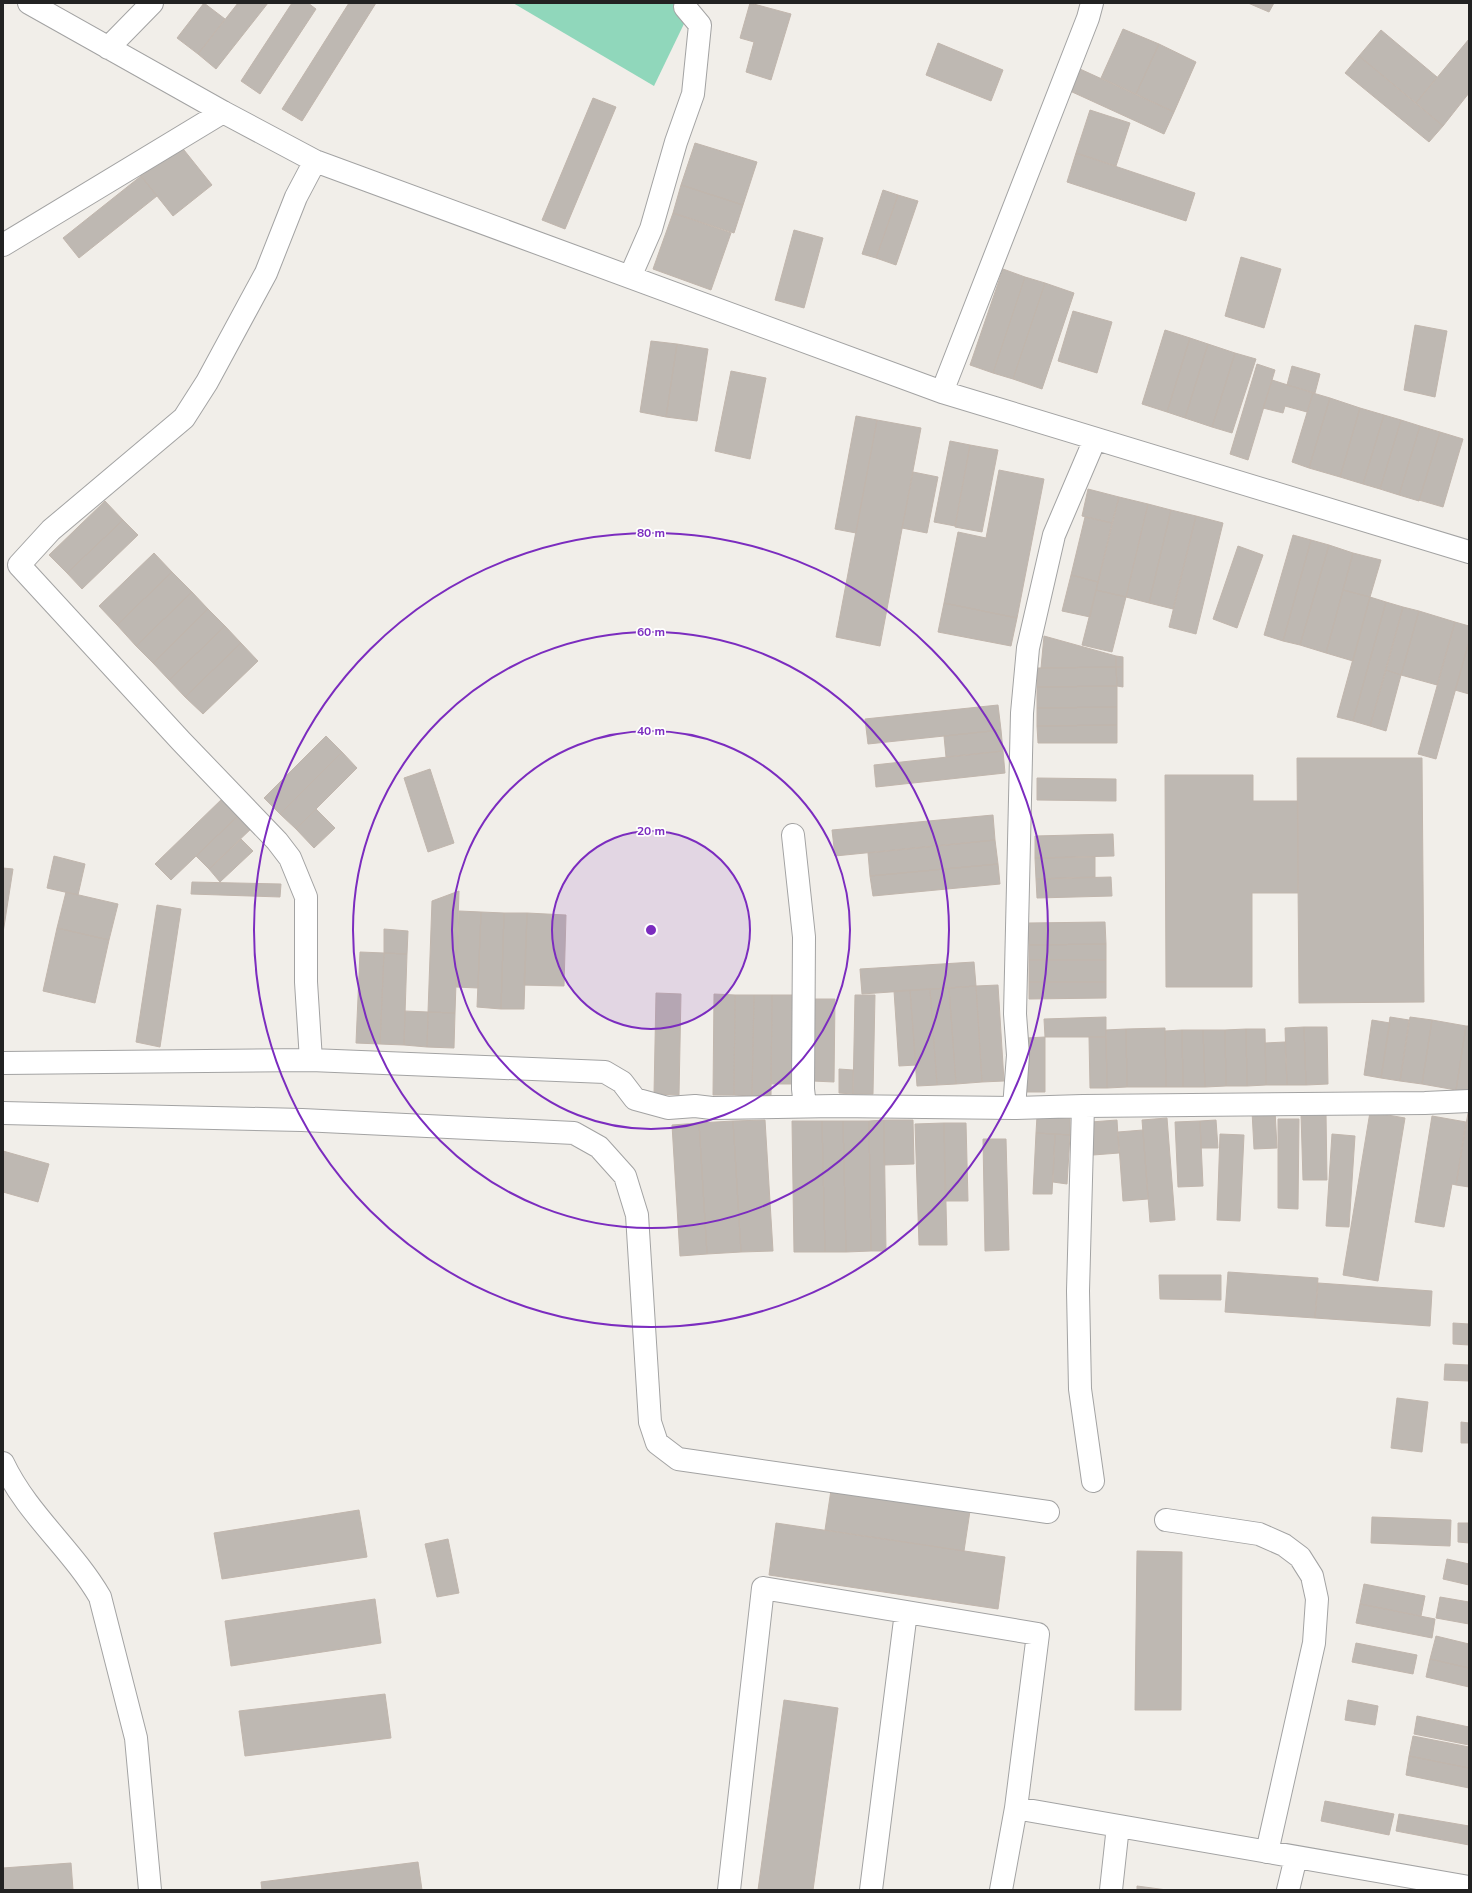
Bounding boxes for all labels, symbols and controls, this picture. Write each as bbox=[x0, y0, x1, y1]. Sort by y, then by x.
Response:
text: 80 m bbox=[637, 525, 665, 541]
text: 60 m bbox=[637, 624, 665, 640]
text: 40 m bbox=[637, 723, 665, 739]
text: 20 m bbox=[637, 823, 665, 839]
centre of rings bbox=[644, 923, 658, 937]

